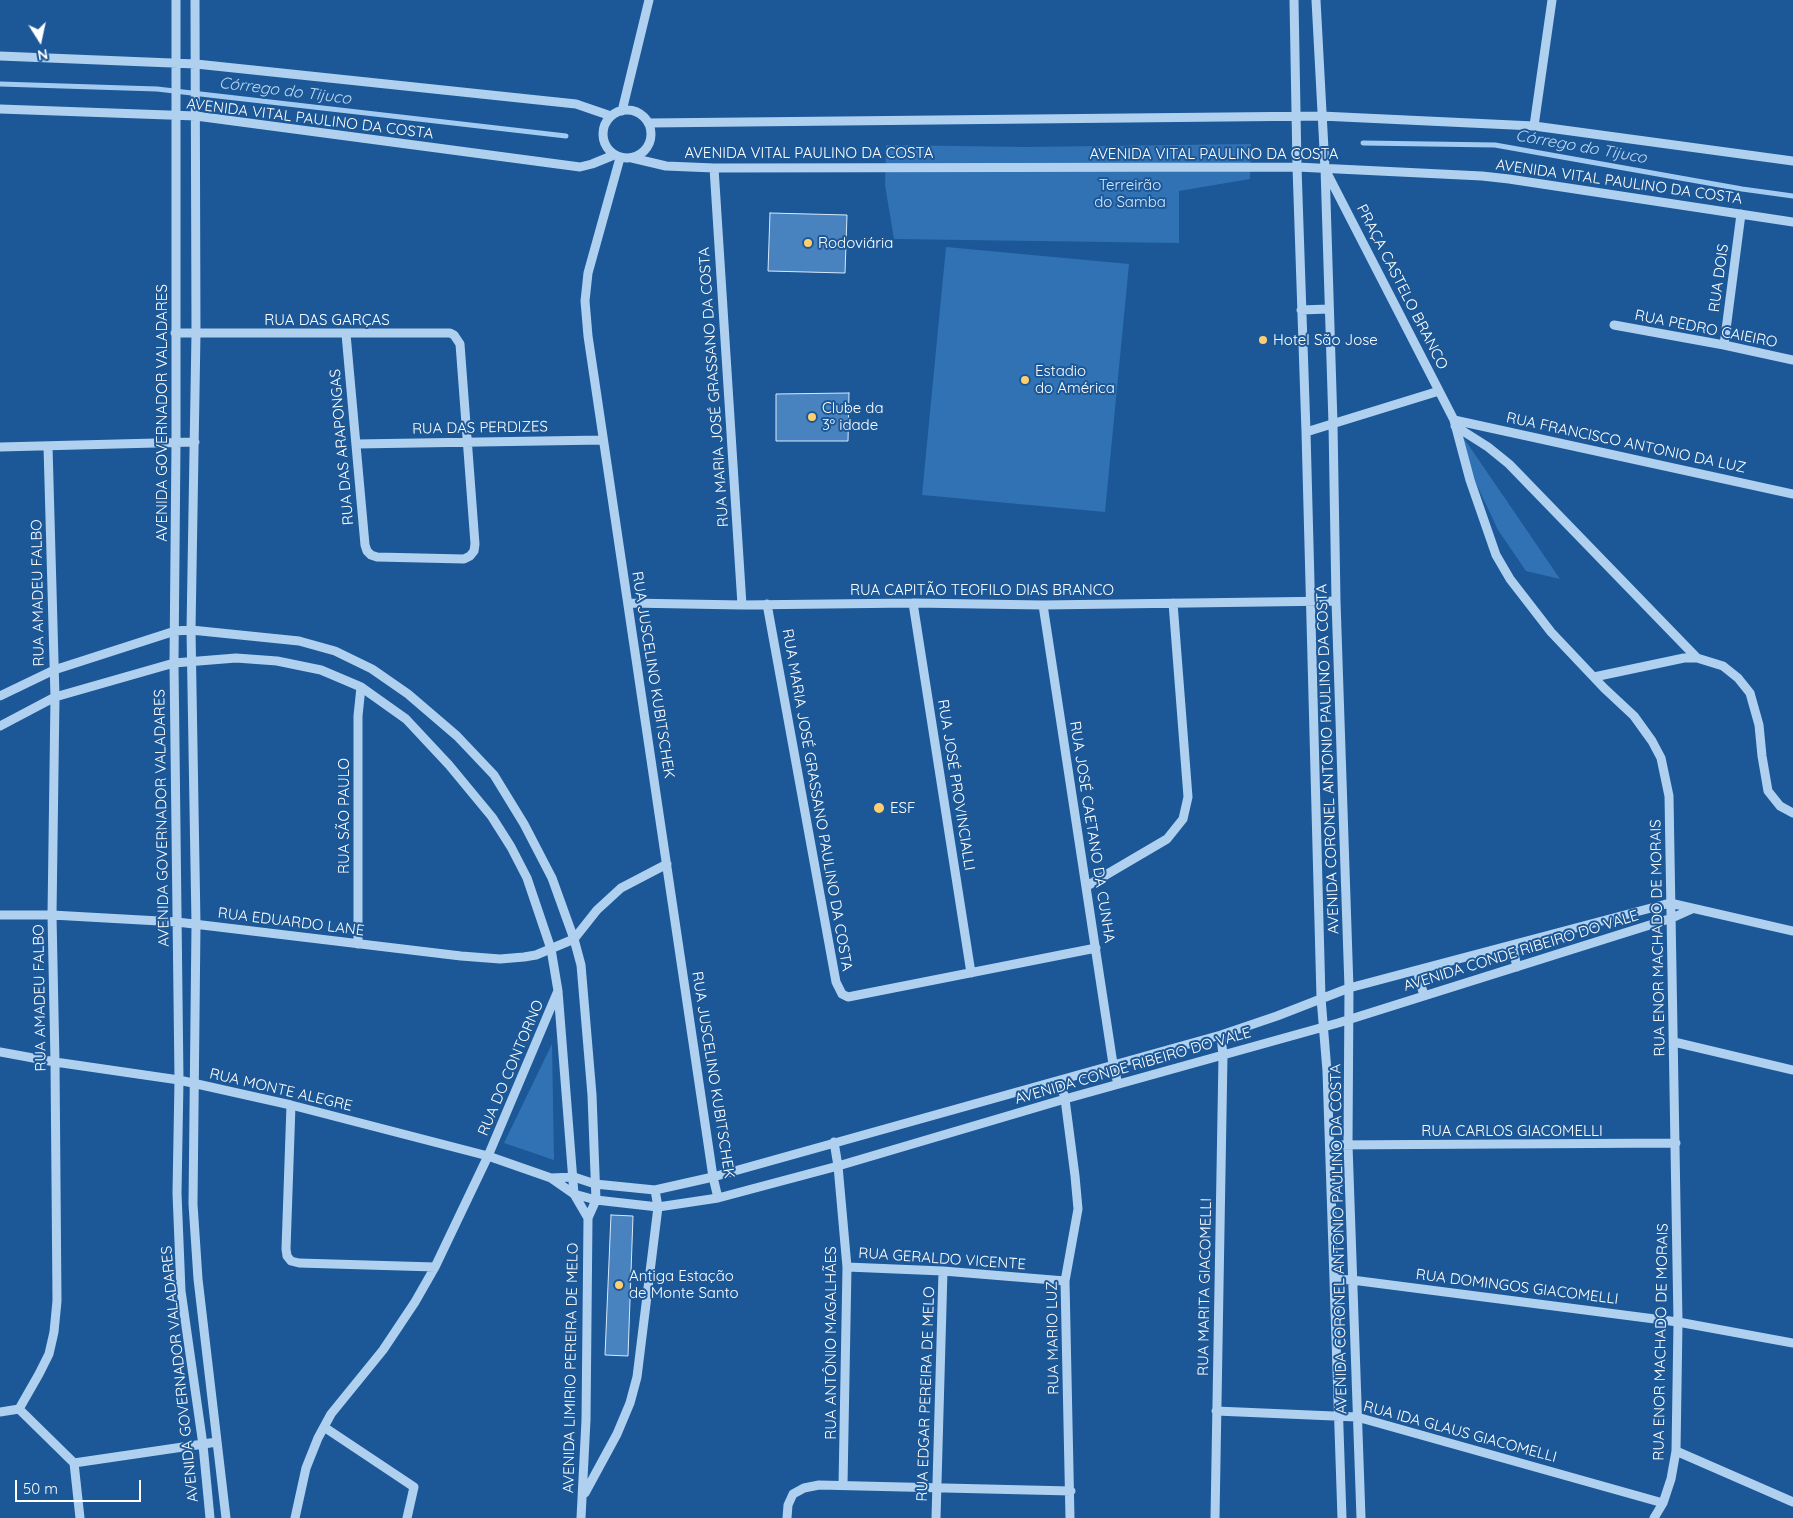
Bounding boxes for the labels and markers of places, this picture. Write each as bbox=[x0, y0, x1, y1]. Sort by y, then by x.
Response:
place label: Rodoviária bbox=[818, 234, 893, 252]
marker: Rodoviária bbox=[802, 237, 814, 249]
place label: Hotel São Jose bbox=[1273, 331, 1378, 349]
marker: Hotel São Jose bbox=[1257, 334, 1269, 346]
place label: Estadio do América bbox=[1035, 362, 1115, 397]
marker: Estadio do América bbox=[1019, 374, 1031, 386]
place label: Clube da 3º idade bbox=[822, 399, 884, 434]
marker: Clube da 3º idade bbox=[806, 411, 818, 423]
place label: ESF bbox=[890, 799, 915, 817]
marker: ESF bbox=[872, 801, 886, 815]
place label: Antiga Estação de Monte Santo bbox=[629, 1267, 739, 1302]
marker: Antiga Estação de Monte Santo bbox=[613, 1279, 625, 1291]

